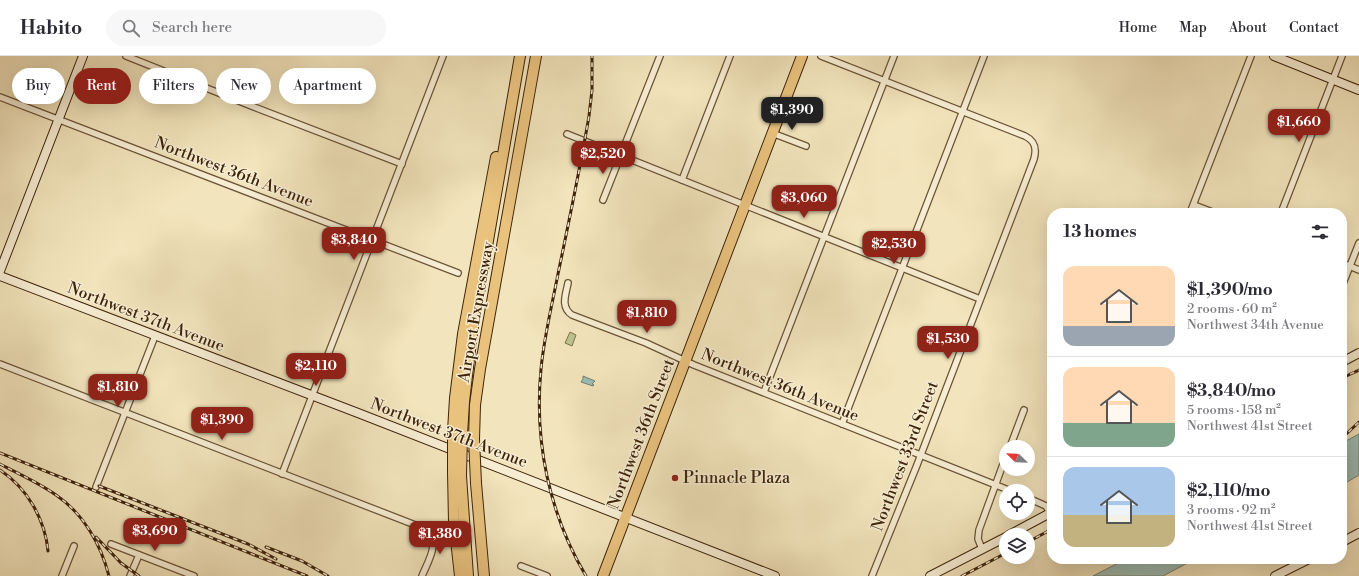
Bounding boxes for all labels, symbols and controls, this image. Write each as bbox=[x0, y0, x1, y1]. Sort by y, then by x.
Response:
search box bbox=[106, 10, 386, 46]
text: Habito bbox=[20, 16, 82, 40]
icon: search bbox=[120, 17, 142, 39]
text: Search here bbox=[152, 18, 232, 37]
text: Home bbox=[1119, 19, 1157, 37]
text: Map bbox=[1179, 19, 1207, 37]
text: About bbox=[1229, 19, 1267, 37]
text: Contact bbox=[1289, 19, 1339, 37]
chip: Buy bbox=[12, 68, 65, 104]
chip: Rent bbox=[73, 68, 131, 104]
chip: Filters bbox=[139, 68, 208, 104]
chip: New bbox=[216, 68, 271, 104]
chip: Apartment bbox=[279, 68, 376, 104]
pin: $1,390 bbox=[759, 97, 825, 131]
text: $1,390 bbox=[770, 102, 814, 118]
pin: $1,660 bbox=[1266, 109, 1332, 143]
text: $1,660 bbox=[1277, 114, 1321, 130]
street label: Northwest 36th Avenue bbox=[152, 132, 316, 212]
pin: $2,520 bbox=[570, 141, 636, 175]
text: $2,520 bbox=[580, 146, 626, 162]
pin: $3,060 bbox=[771, 185, 837, 219]
text: $3,060 bbox=[781, 190, 827, 206]
text: 13 homes bbox=[1063, 221, 1137, 243]
icon: filters bbox=[1309, 221, 1331, 243]
pin: $3,840 bbox=[321, 227, 387, 261]
pin: $2,530 bbox=[861, 231, 927, 265]
text: $3,840 bbox=[331, 232, 377, 248]
text: $2,530 bbox=[871, 236, 917, 252]
street label: Airport Expressway bbox=[454, 240, 498, 385]
street label: Northwest 37th Avenue bbox=[65, 278, 227, 356]
text: $1,390/mo bbox=[1187, 279, 1273, 301]
icon: home bbox=[1095, 282, 1143, 330]
pin: $1,810 bbox=[614, 300, 680, 334]
text: 2 rooms · 60 m² bbox=[1187, 301, 1277, 317]
text: $1,810 bbox=[626, 305, 668, 321]
text: Northwest 34th Avenue bbox=[1187, 317, 1324, 333]
pin: $1,530 bbox=[915, 326, 981, 360]
text: $1,530 bbox=[926, 331, 970, 347]
street label: Northwest 36th Avenue bbox=[698, 344, 862, 426]
pin: $2,110 bbox=[283, 353, 349, 387]
street label: Northwest 36th Street bbox=[603, 356, 679, 512]
text: $2,110 bbox=[295, 358, 337, 374]
pin: $1,810 bbox=[85, 374, 151, 408]
street label: Northwest 33rd Street bbox=[867, 378, 943, 534]
text: $1,810 bbox=[97, 379, 139, 395]
text: $3,840/mo bbox=[1187, 380, 1276, 402]
icon: home bbox=[1095, 383, 1143, 431]
street label: Northwest 37th Avenue bbox=[368, 394, 530, 472]
text: 5 rooms · 158 m² bbox=[1187, 402, 1281, 418]
pin: $1,390 bbox=[189, 407, 255, 441]
text: $1,390 bbox=[200, 412, 244, 428]
text: Northwest 41st Street bbox=[1187, 418, 1313, 434]
north arrow bbox=[999, 440, 1035, 476]
map controls bbox=[999, 440, 1035, 564]
place label: Pinnacle Plaza bbox=[683, 468, 791, 488]
marker: Pinnacle Plaza bbox=[670, 473, 680, 483]
text: $2,110/mo bbox=[1187, 480, 1271, 502]
icon: home bbox=[1095, 483, 1143, 531]
button: locate bbox=[999, 484, 1035, 520]
text: 3 rooms · 92 m² bbox=[1187, 502, 1275, 518]
pin: $3,690 bbox=[122, 518, 188, 552]
text: Northwest 41st Street bbox=[1187, 518, 1313, 534]
pin: $1,380 bbox=[407, 521, 473, 555]
text: $3,690 bbox=[132, 523, 178, 539]
text: $1,380 bbox=[418, 526, 462, 542]
button: layers bbox=[999, 528, 1035, 564]

